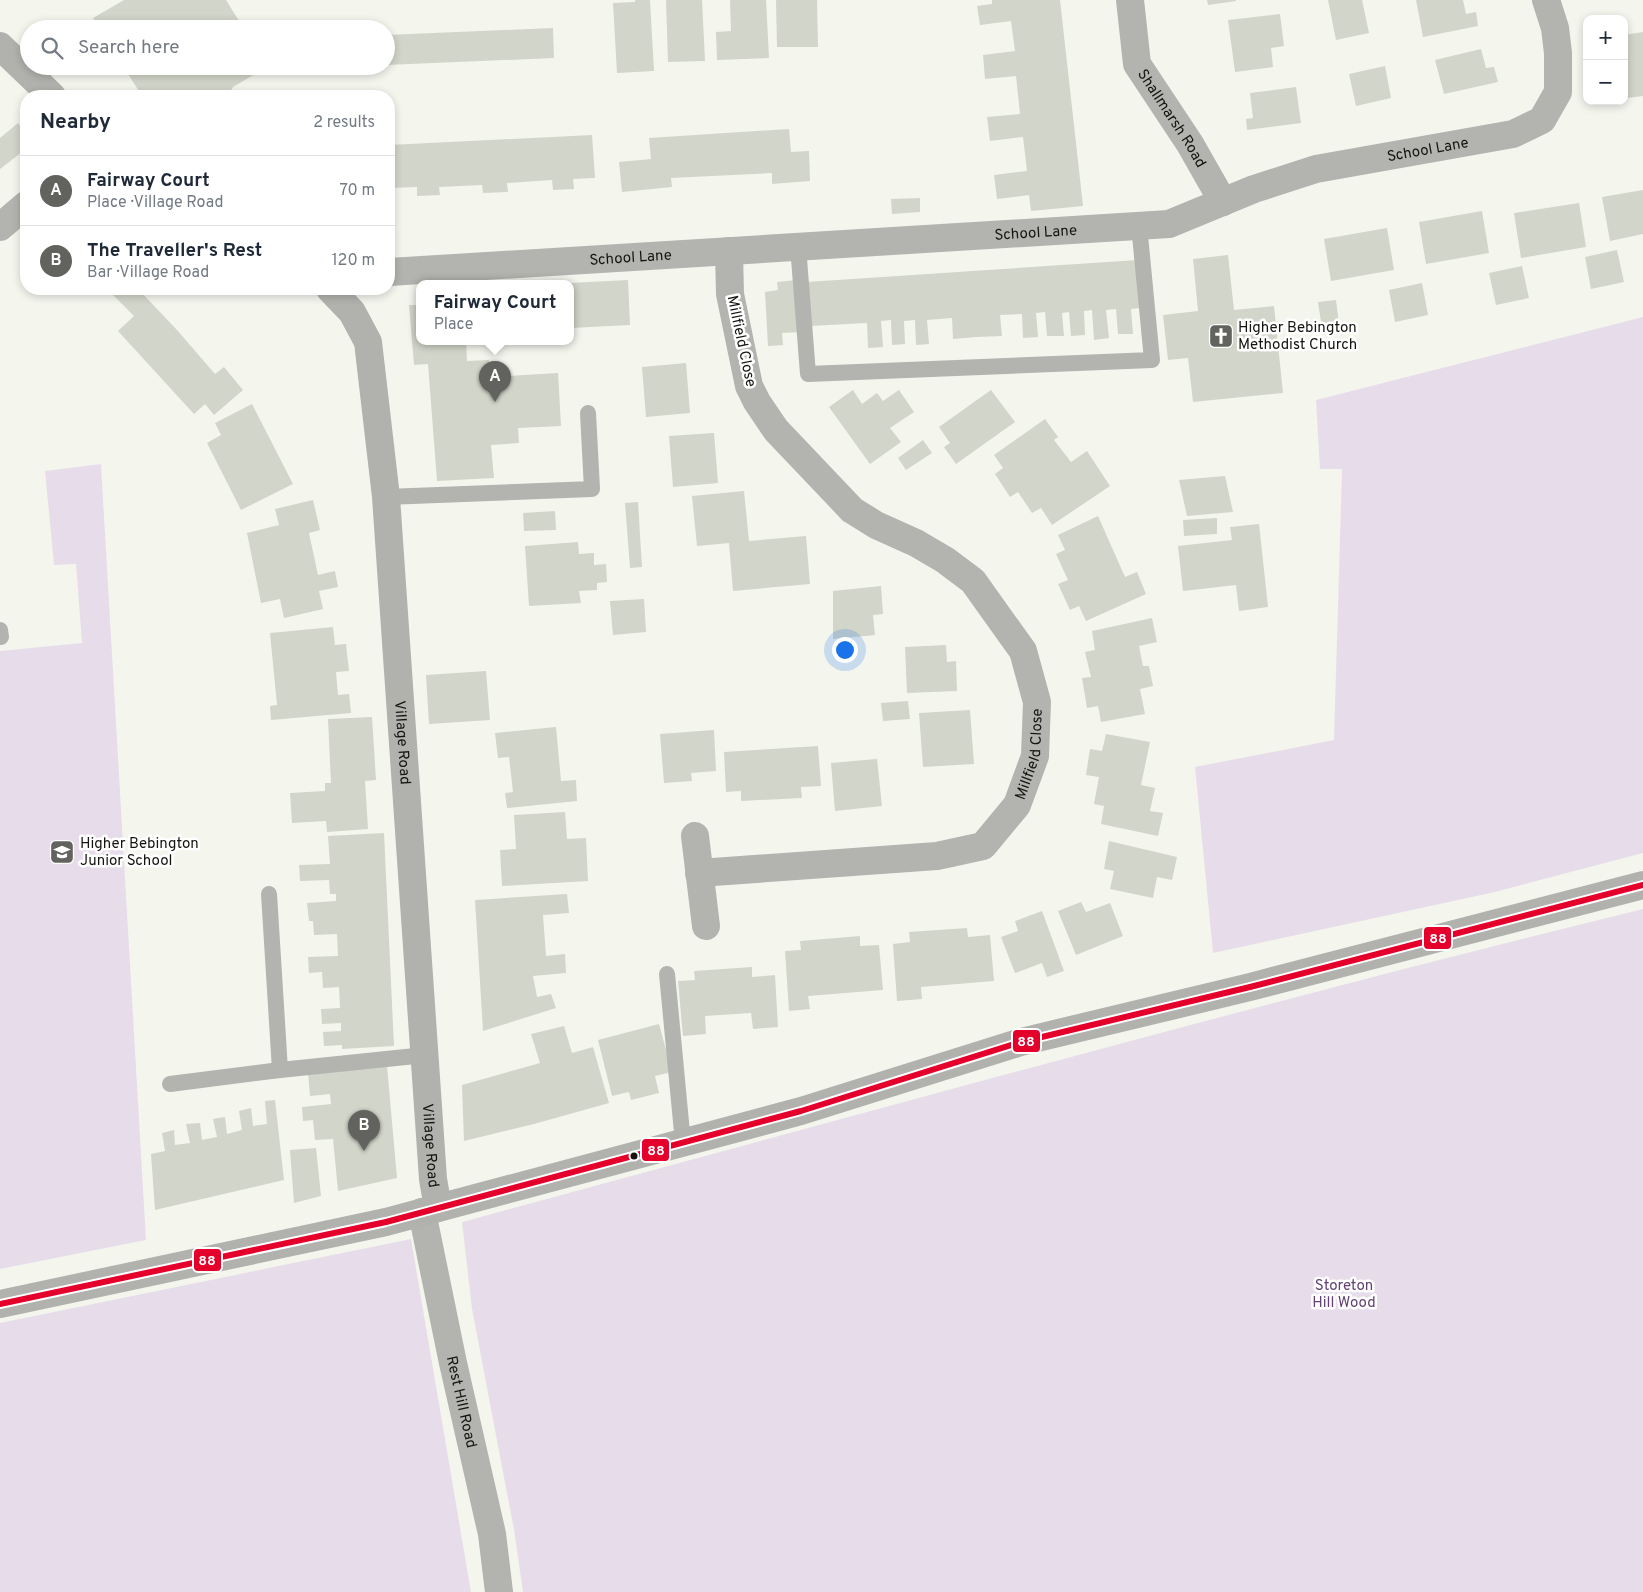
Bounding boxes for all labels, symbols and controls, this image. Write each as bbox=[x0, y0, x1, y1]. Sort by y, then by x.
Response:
map controls bbox=[1583, 15, 1628, 105]
button: + bbox=[1583, 15, 1628, 60]
search box bbox=[20, 20, 395, 75]
icon: search bbox=[38, 34, 66, 62]
text: Search here bbox=[78, 36, 180, 60]
button: − bbox=[1583, 60, 1628, 105]
street label: Shallmarsh Road bbox=[1132, 66, 1210, 172]
text: Nearby bbox=[40, 109, 111, 136]
text: 2 results bbox=[313, 113, 375, 133]
street label: School Lane bbox=[1386, 134, 1470, 167]
text: Fairway Court bbox=[87, 169, 210, 193]
text: A bbox=[50, 181, 62, 201]
text: 70 m bbox=[340, 181, 375, 201]
text: Place · Village Road bbox=[87, 193, 223, 213]
street label: School Lane bbox=[994, 222, 1078, 246]
text: The Traveller's Rest bbox=[87, 239, 262, 263]
street label: School Lane bbox=[589, 247, 672, 271]
text: B bbox=[50, 251, 62, 271]
text: 120 m bbox=[332, 251, 375, 271]
text: Bar · Village Road bbox=[87, 263, 209, 283]
popup bbox=[416, 280, 574, 345]
text: Fairway Court bbox=[434, 291, 556, 315]
street label: Millfield Close bbox=[722, 294, 760, 389]
text: Place bbox=[434, 315, 473, 335]
place label: Higher Bebington Methodist Church bbox=[1238, 319, 1357, 355]
church icon: Higher Bebington Methodist Church bbox=[1208, 323, 1234, 349]
pin: A bbox=[479, 361, 511, 402]
your location bbox=[832, 637, 858, 663]
street label: Village Road bbox=[389, 700, 414, 785]
street label: Millfield Close bbox=[1012, 708, 1048, 803]
place label: Higher Bebington Junior School bbox=[80, 835, 199, 871]
school or university icon: Higher Bebington Junior School bbox=[49, 839, 75, 865]
line badge: 88 bbox=[1423, 926, 1452, 950]
text: 88 bbox=[1429, 931, 1447, 948]
line badge: 88 bbox=[1012, 1029, 1041, 1053]
text: 88 bbox=[1017, 1034, 1035, 1051]
street label: Village Road bbox=[417, 1103, 442, 1189]
pin: B bbox=[348, 1110, 380, 1151]
line badge: 88 bbox=[641, 1138, 670, 1162]
text: 88 bbox=[647, 1143, 665, 1160]
unlabelled marker bbox=[629, 1151, 639, 1161]
line badge: 88 bbox=[193, 1248, 222, 1272]
text: 88 bbox=[198, 1253, 216, 1270]
park label: Storeton Hill Wood bbox=[1312, 1277, 1376, 1313]
street label: Rest Hill Road bbox=[441, 1354, 480, 1450]

